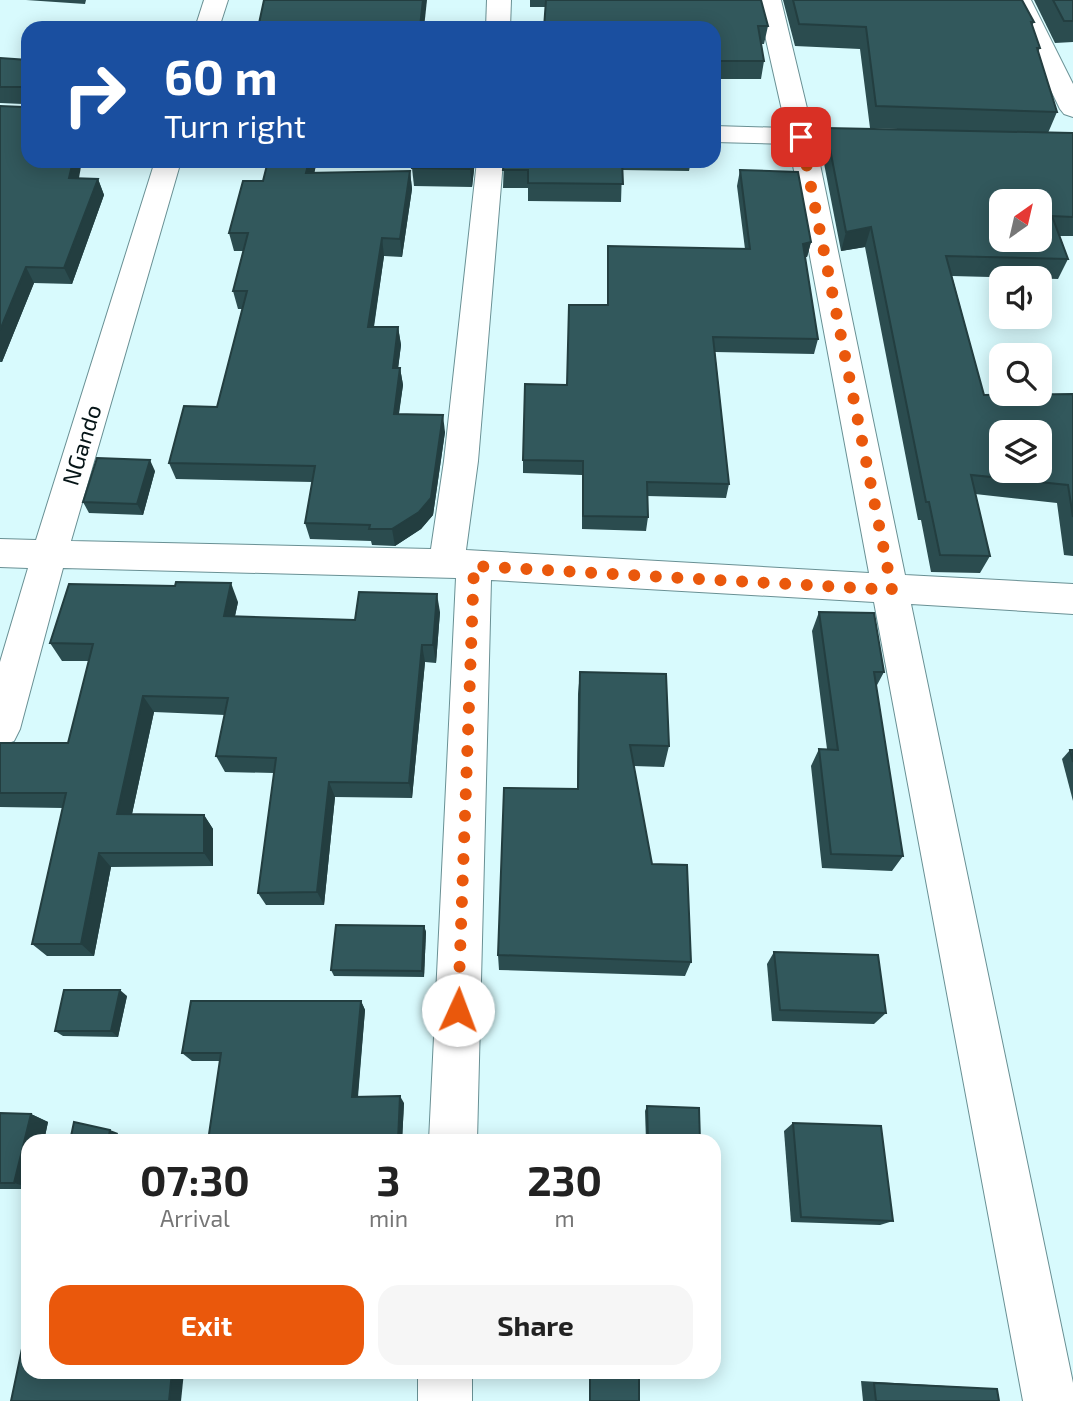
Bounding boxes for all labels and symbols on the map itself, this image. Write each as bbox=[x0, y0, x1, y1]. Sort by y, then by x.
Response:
pin bbox=[771, 107, 831, 167]
north arrow bbox=[989, 189, 1052, 252]
street label: NGando bbox=[56, 401, 107, 488]
position arrow bbox=[421, 973, 495, 1047]

